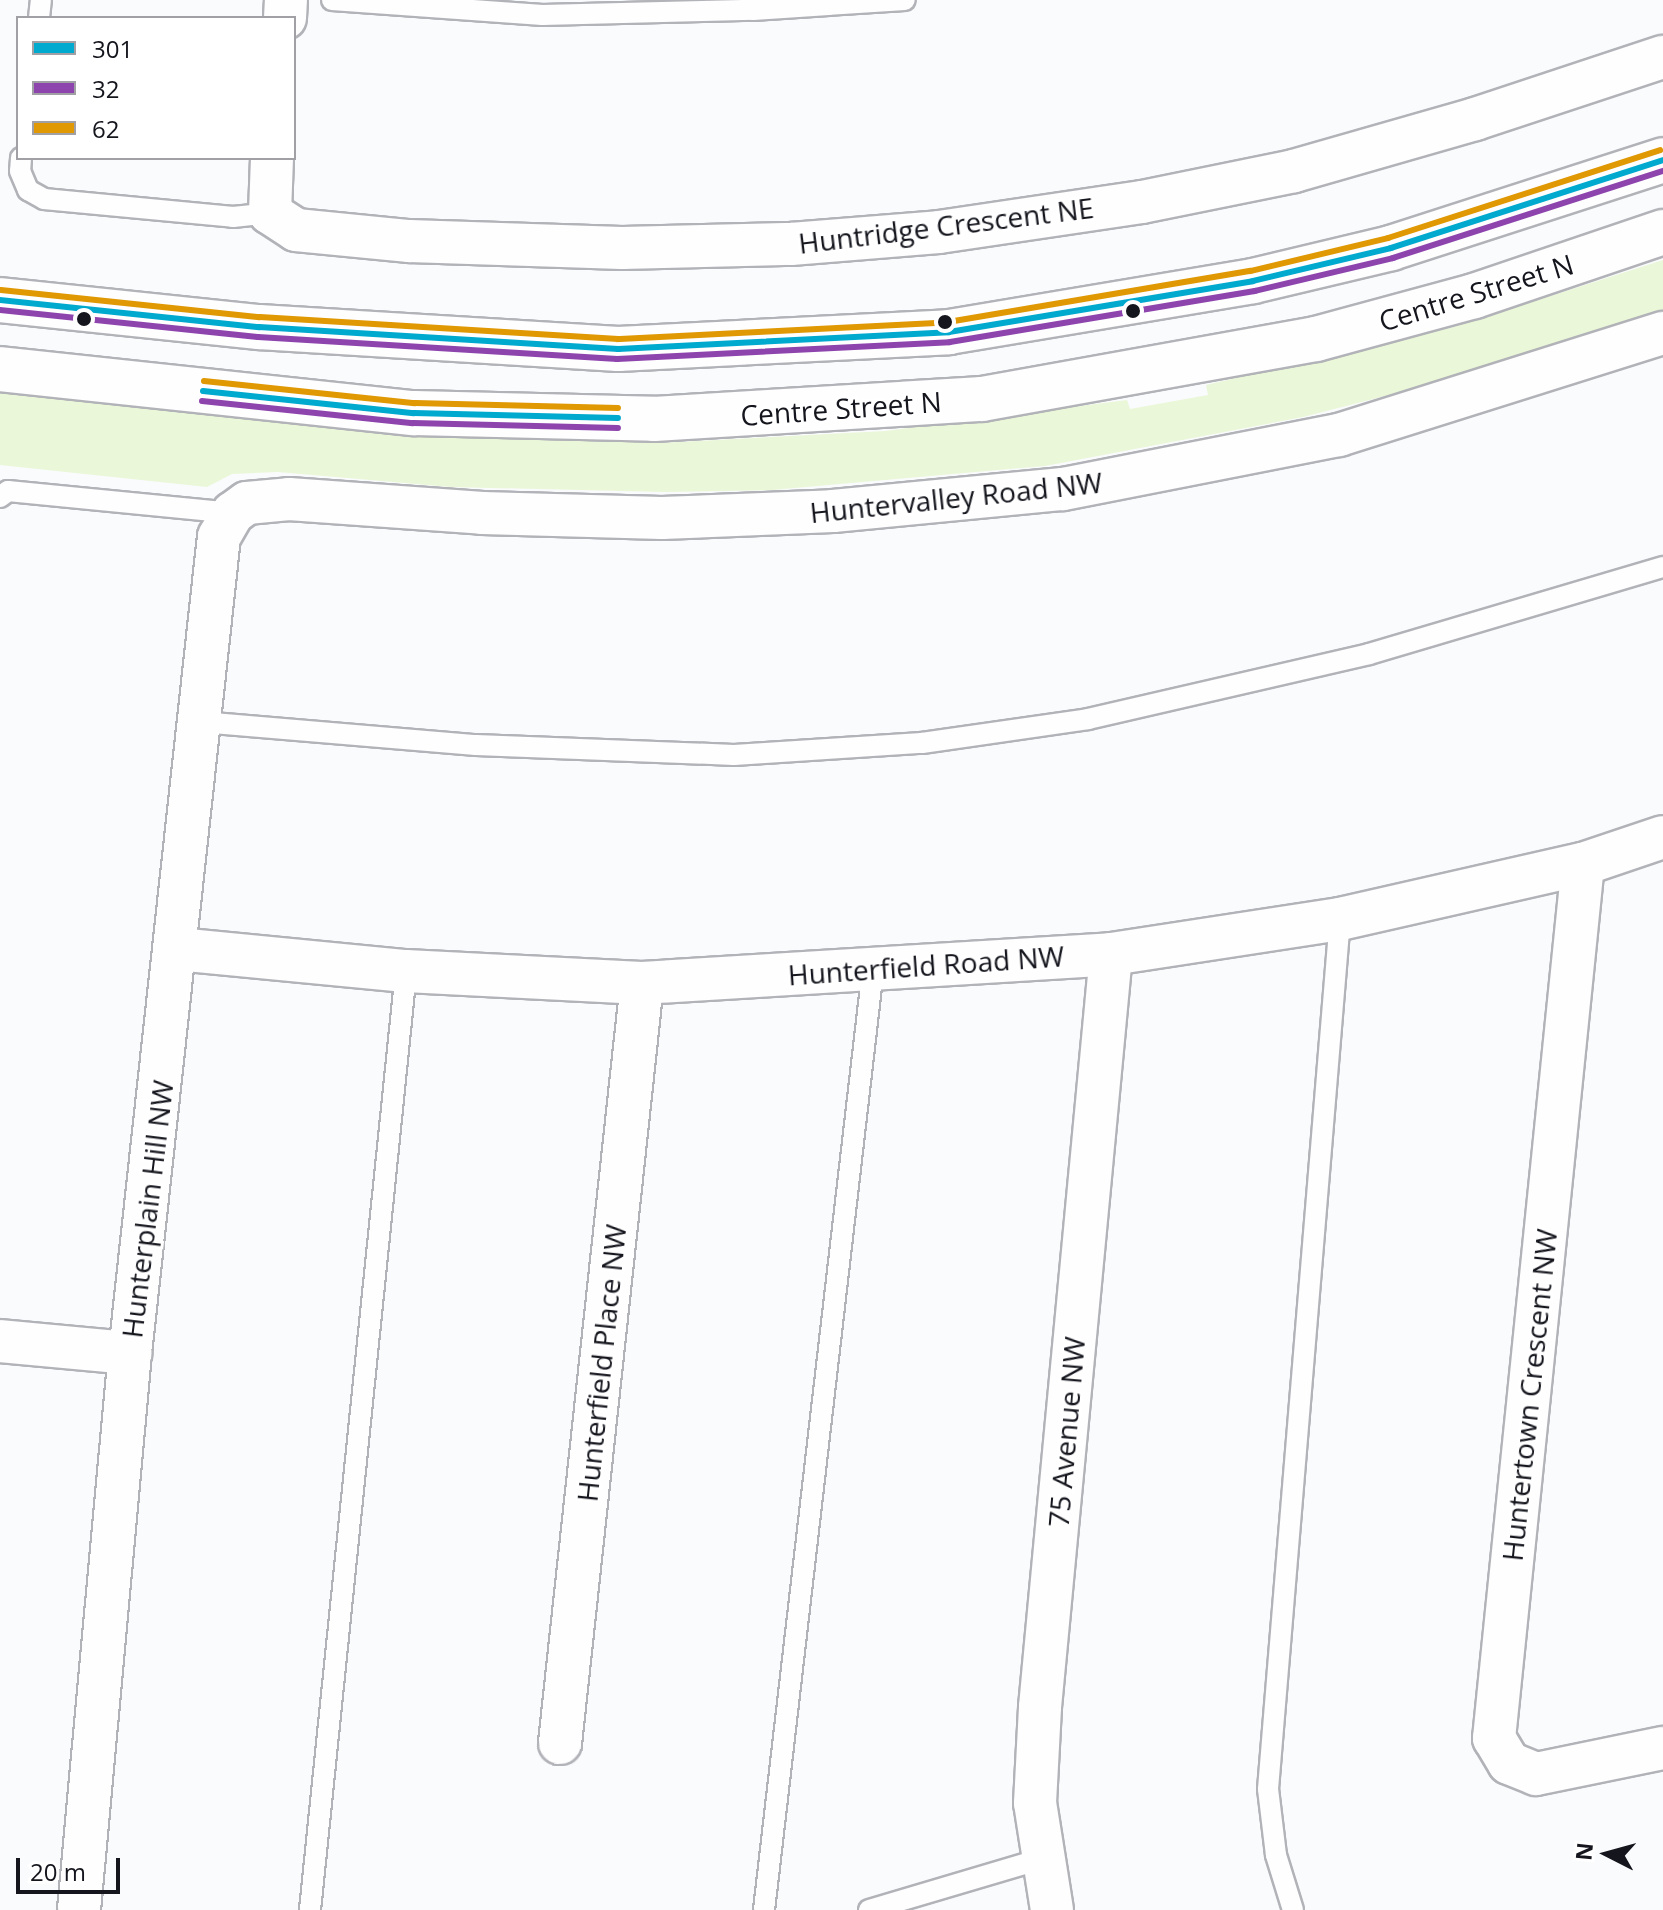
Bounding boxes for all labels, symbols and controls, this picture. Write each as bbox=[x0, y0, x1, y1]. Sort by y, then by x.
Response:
legend bbox=[16, 16, 296, 160]
text: 301 bbox=[92, 32, 133, 65]
text: 32 bbox=[92, 72, 119, 105]
text: 62 bbox=[92, 112, 119, 145]
street label: Huntridge Crescent NE bbox=[796, 190, 1096, 260]
street label: Centre Street N bbox=[1375, 246, 1577, 338]
unlabelled marker bbox=[1125, 303, 1141, 319]
unlabelled marker bbox=[76, 311, 92, 327]
unlabelled marker bbox=[937, 314, 953, 330]
street label: Centre Street N bbox=[739, 384, 943, 432]
street label: Huntervalley Road NW bbox=[808, 465, 1104, 529]
street label: Hunterfield Road NW bbox=[787, 939, 1065, 991]
street label: Hunterplain Hill NW bbox=[115, 1078, 179, 1340]
street label: Hunterfield Place NW bbox=[570, 1223, 632, 1503]
street label: Huntertown Crescent NW bbox=[1495, 1227, 1563, 1563]
street label: 75 Avenue NW bbox=[1041, 1335, 1091, 1529]
north arrow bbox=[1567, 1814, 1647, 1894]
text: N bbox=[1567, 1841, 1599, 1862]
scale bar bbox=[20, 1842, 124, 1892]
text: 20 m bbox=[30, 1855, 86, 1888]

